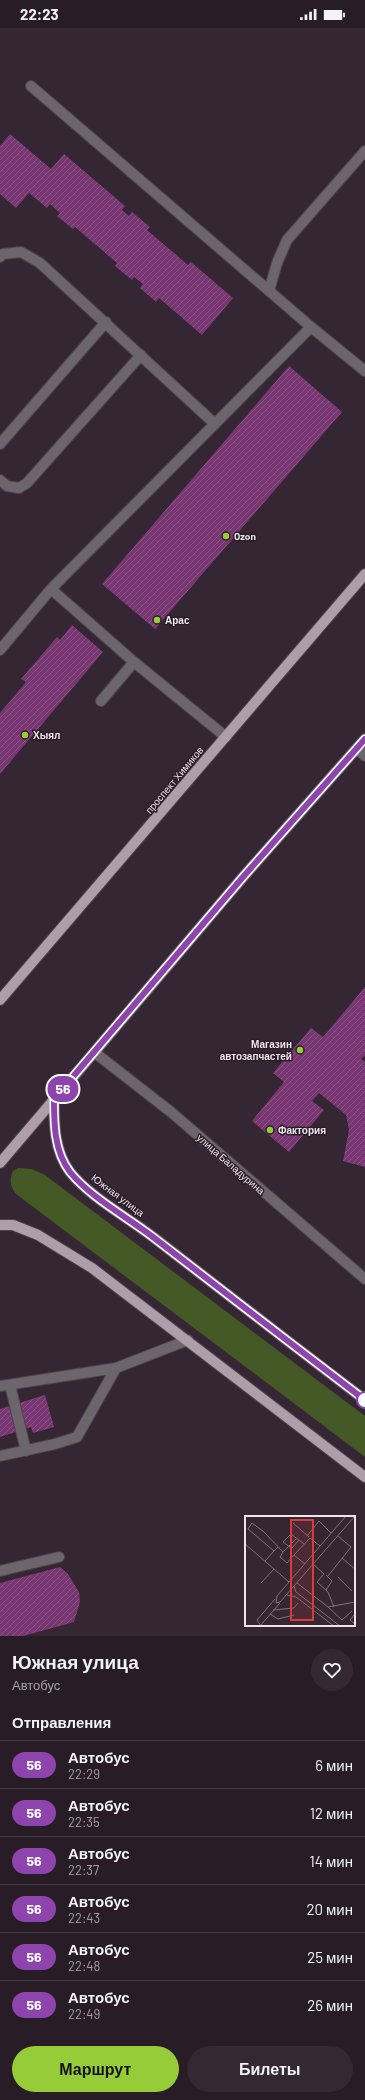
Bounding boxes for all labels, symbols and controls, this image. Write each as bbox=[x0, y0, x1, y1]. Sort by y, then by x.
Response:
text: 22:23 bbox=[20, 5, 59, 23]
place label: Ozon bbox=[234, 530, 256, 542]
marker: Ozon bbox=[221, 531, 231, 541]
place label: Арас bbox=[165, 614, 190, 626]
marker: Арас bbox=[152, 615, 162, 625]
place label: Хыял bbox=[33, 729, 60, 741]
marker: Хыял bbox=[20, 730, 30, 740]
street label: проспект Химиков bbox=[143, 744, 205, 816]
place label: Магазин автозапчастей bbox=[220, 1038, 292, 1062]
marker: Магазин автозапчастей bbox=[295, 1045, 305, 1055]
line badge: 56 bbox=[45, 1076, 81, 1102]
text: 56 bbox=[55, 1080, 71, 1097]
place label: Фактория bbox=[278, 1124, 326, 1136]
marker: Фактория bbox=[265, 1125, 275, 1135]
street label: улица Баладурина bbox=[195, 1131, 268, 1197]
street label: Южная улица bbox=[89, 1171, 147, 1219]
unlabelled marker bbox=[356, 1391, 365, 1409]
inset map bbox=[245, 1516, 355, 1626]
button: heart bbox=[311, 1649, 353, 1691]
text: Южная улица bbox=[12, 1650, 139, 1673]
text: Автобус bbox=[12, 1677, 60, 1693]
text: Отправления bbox=[12, 1713, 111, 1731]
text: Автобус bbox=[68, 1748, 130, 1766]
text: 56 bbox=[26, 1756, 42, 1773]
text: 6 мин bbox=[315, 1756, 353, 1774]
text: 22:29 bbox=[68, 1766, 100, 1782]
text: Автобус bbox=[68, 1796, 130, 1814]
text: 56 bbox=[26, 1804, 42, 1821]
text: 12 мин bbox=[310, 1804, 353, 1822]
text: 22:35 bbox=[68, 1814, 100, 1830]
text: Автобус bbox=[68, 1844, 130, 1862]
text: 56 bbox=[26, 1852, 42, 1869]
text: 14 мин bbox=[310, 1852, 353, 1870]
text: 22:37 bbox=[68, 1862, 99, 1878]
text: Автобус bbox=[68, 1892, 130, 1910]
text: 56 bbox=[26, 1900, 42, 1917]
text: 20 мин bbox=[307, 1900, 353, 1918]
text: 22:43 bbox=[68, 1910, 100, 1926]
text: Автобус bbox=[68, 1940, 130, 1958]
text: 56 bbox=[26, 1948, 42, 1965]
text: 25 мин bbox=[307, 1948, 353, 1966]
text: 22:48 bbox=[68, 1958, 100, 1974]
text: Автобус bbox=[68, 1988, 130, 2006]
text: 56 bbox=[26, 1996, 42, 2013]
text: 26 мин bbox=[307, 1996, 353, 2014]
text: 22:49 bbox=[68, 2006, 100, 2022]
button: Маршрут bbox=[12, 2046, 179, 2092]
button: Билеты bbox=[187, 2046, 353, 2092]

